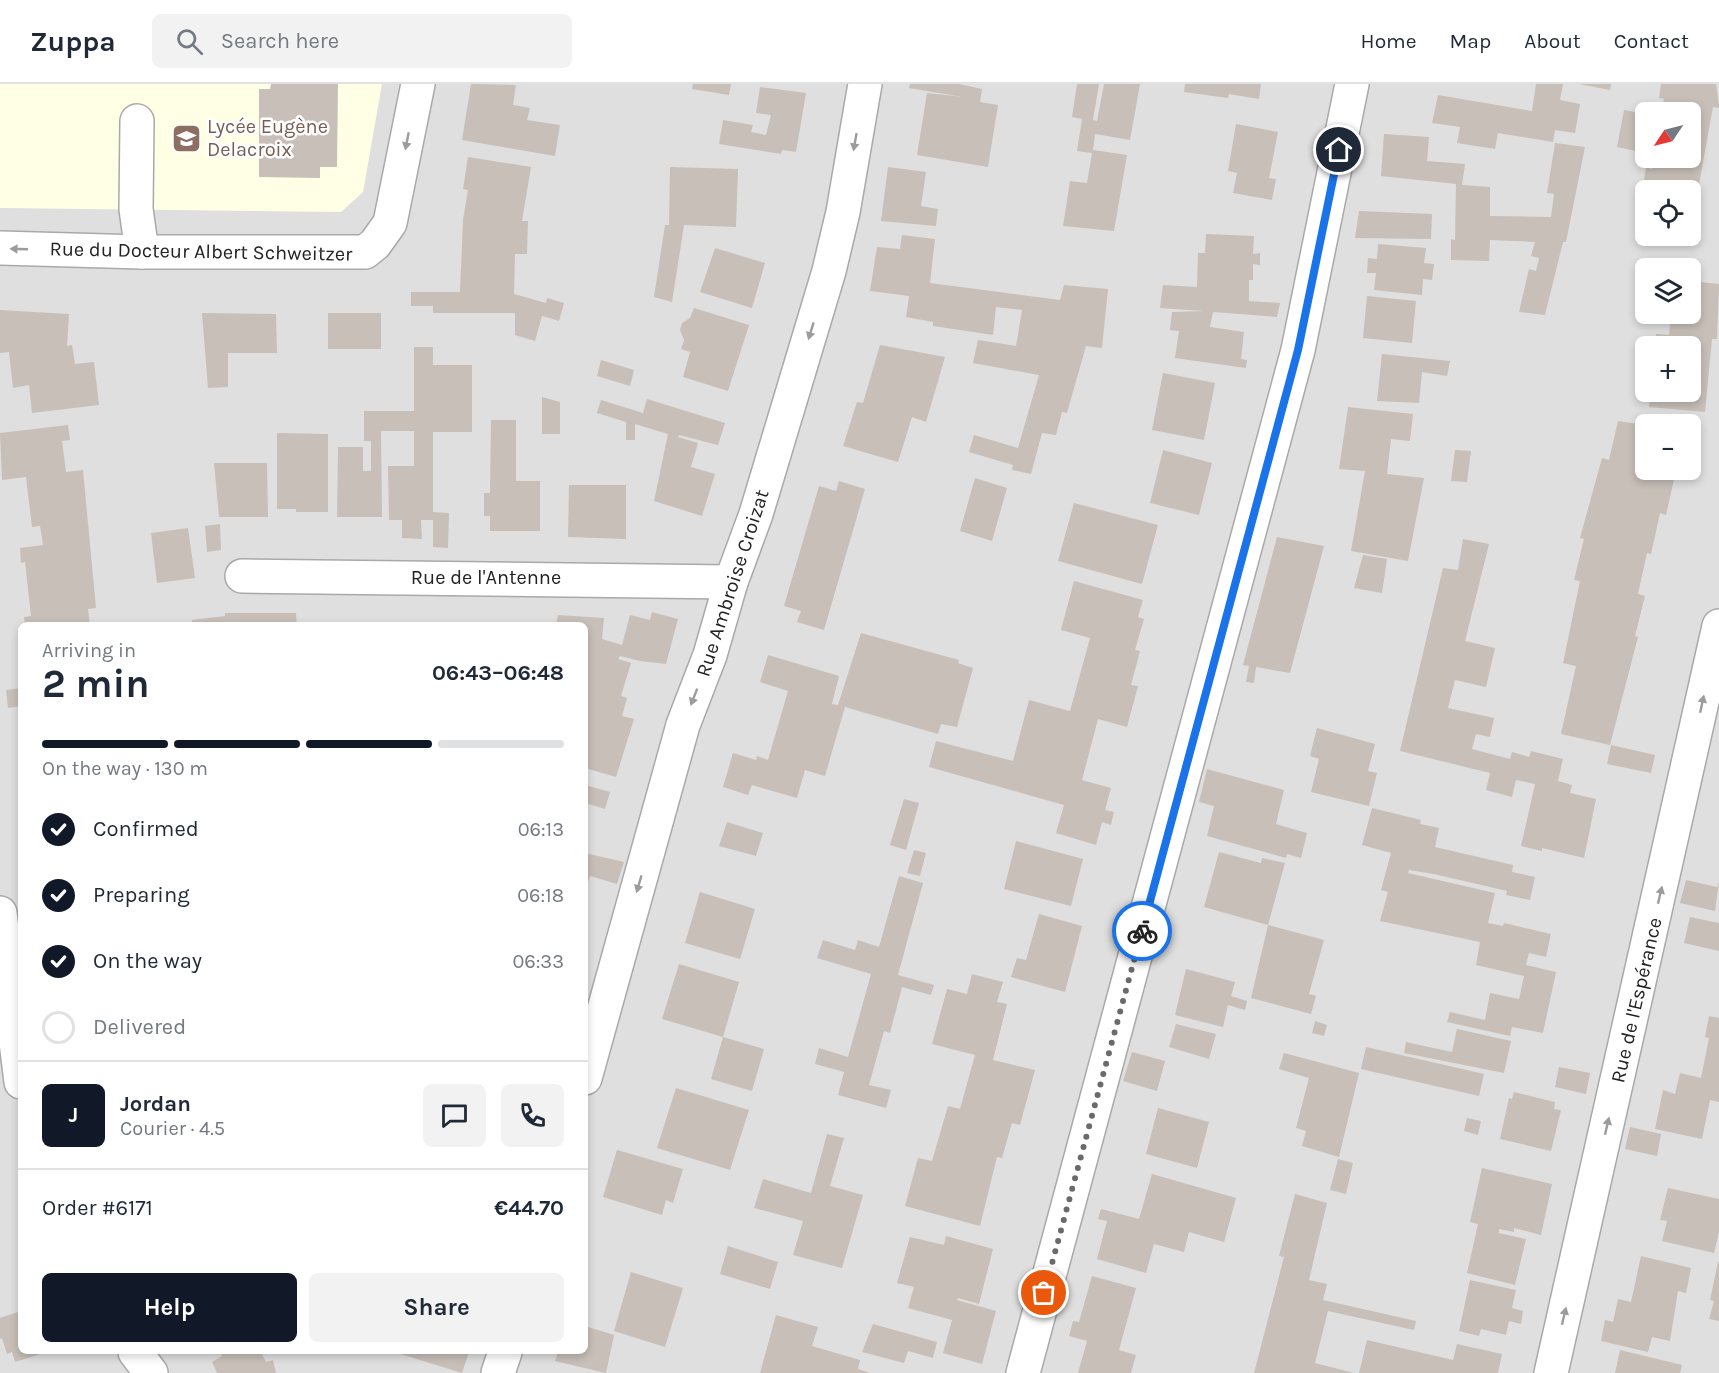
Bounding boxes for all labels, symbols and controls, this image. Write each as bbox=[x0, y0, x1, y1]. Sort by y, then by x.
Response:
search box bbox=[152, 14, 572, 68]
text: Zuppa bbox=[30, 25, 116, 58]
icon: search bbox=[173, 25, 206, 58]
text: Search here bbox=[221, 28, 339, 54]
text: Home bbox=[1361, 29, 1417, 53]
text: Map bbox=[1450, 29, 1491, 53]
text: About bbox=[1524, 29, 1581, 53]
text: Contact bbox=[1614, 29, 1689, 53]
north arrow bbox=[1635, 102, 1701, 168]
map controls bbox=[1635, 102, 1701, 480]
place label: Lycée Eugène Delacroix bbox=[207, 115, 328, 161]
school or university icon: Lycée Eugène Delacroix bbox=[170, 122, 202, 154]
pin bbox=[1313, 124, 1364, 175]
one-way arrow bbox=[402, 132, 411, 151]
one-way arrow bbox=[850, 132, 859, 151]
icon: home bbox=[1322, 133, 1355, 166]
button: locate bbox=[1635, 180, 1701, 246]
street label: Rue du Docteur Albert Schweitzer bbox=[49, 237, 353, 266]
one-way arrow bbox=[9, 244, 28, 253]
button: layers bbox=[1635, 258, 1701, 324]
one-way arrow bbox=[806, 322, 815, 340]
button: + bbox=[1635, 336, 1701, 402]
button: − bbox=[1635, 414, 1701, 480]
street label: Rue Ambroise Croizat bbox=[691, 486, 774, 680]
street label: Rue de l'Antenne bbox=[411, 566, 561, 589]
text: Arriving in bbox=[42, 639, 136, 662]
text: 06:43–06:48 bbox=[432, 660, 564, 686]
text: 2 min bbox=[42, 661, 150, 707]
one-way arrow bbox=[688, 688, 698, 706]
one-way arrow bbox=[1698, 694, 1707, 713]
text: On the way · 130 m bbox=[42, 757, 208, 780]
icon: check bbox=[42, 813, 75, 846]
text: Confirmed bbox=[93, 816, 199, 842]
text: 06:13 bbox=[518, 818, 564, 841]
one-way arrow bbox=[634, 875, 643, 893]
icon: check bbox=[42, 879, 75, 912]
text: Preparing bbox=[93, 882, 190, 908]
text: 06:18 bbox=[517, 884, 564, 907]
one-way arrow bbox=[1656, 886, 1666, 904]
courier bbox=[1112, 901, 1172, 961]
icon: bike bbox=[1126, 915, 1159, 948]
street label: Rue de l'Espérance bbox=[1606, 915, 1667, 1085]
icon: check bbox=[42, 945, 75, 978]
text: On the way bbox=[93, 948, 202, 974]
text: 06:33 bbox=[512, 950, 564, 973]
text: Delivered bbox=[93, 1014, 186, 1040]
button: chat bbox=[423, 1084, 486, 1147]
button: phone bbox=[501, 1084, 564, 1147]
text: Jordan bbox=[120, 1091, 191, 1117]
text: J bbox=[69, 1102, 78, 1128]
one-way arrow bbox=[1603, 1116, 1613, 1135]
text: Courier · 4.5 bbox=[120, 1117, 225, 1140]
text: Order #6171 bbox=[42, 1195, 153, 1221]
text: €44.70 bbox=[494, 1195, 564, 1221]
pin bbox=[1018, 1267, 1069, 1318]
button: Help bbox=[42, 1273, 297, 1342]
button: Share bbox=[309, 1273, 564, 1342]
icon: bag bbox=[1027, 1276, 1060, 1309]
one-way arrow bbox=[1560, 1307, 1570, 1325]

